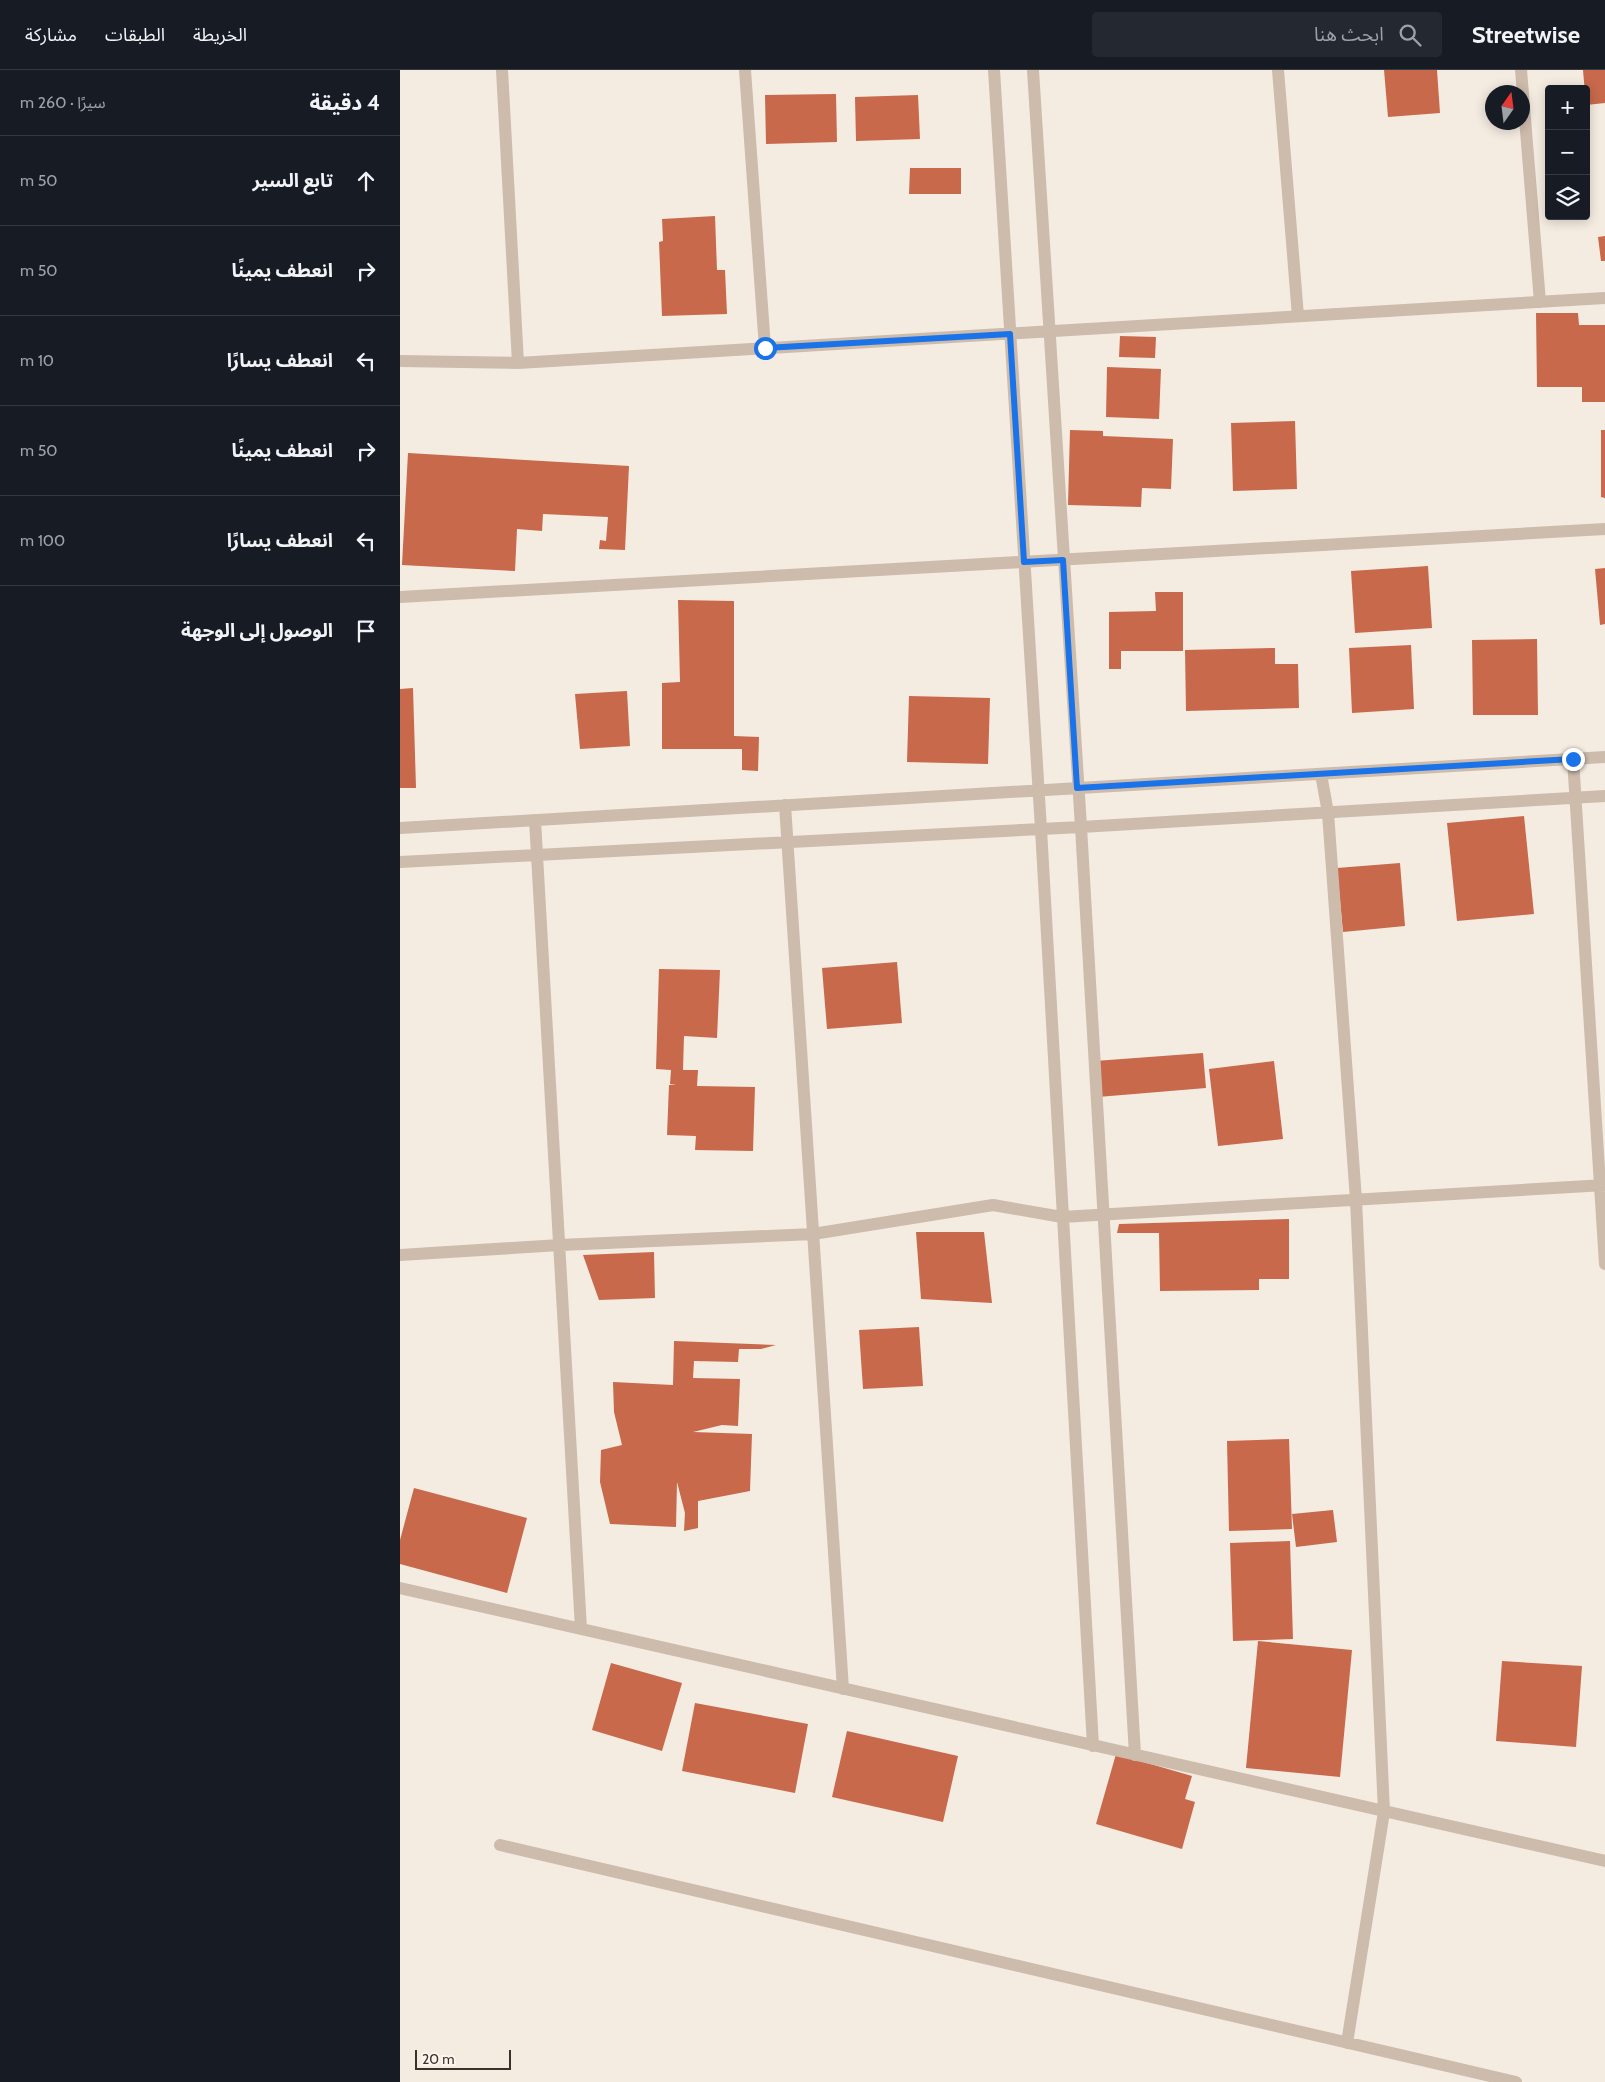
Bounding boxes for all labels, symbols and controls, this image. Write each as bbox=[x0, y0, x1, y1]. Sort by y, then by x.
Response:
search box bbox=[1092, 12, 1442, 57]
text: Streetwise bbox=[1472, 20, 1580, 49]
icon: search bbox=[1396, 21, 1424, 49]
text: ابحث هنا bbox=[1314, 23, 1384, 46]
text: مشاركة bbox=[25, 24, 77, 46]
text: الطبقات bbox=[105, 24, 165, 46]
text: الخريطة bbox=[193, 24, 247, 46]
north arrow bbox=[1485, 85, 1530, 130]
map controls bbox=[1545, 85, 1590, 220]
button: + bbox=[1545, 85, 1590, 130]
text: 4 دقيقة bbox=[309, 90, 380, 115]
text: سيرًا · 260 m bbox=[20, 93, 106, 112]
button: − bbox=[1545, 130, 1590, 175]
icon: ahead bbox=[352, 167, 380, 195]
text: تابع السير bbox=[252, 169, 333, 192]
text: 50 m bbox=[20, 171, 57, 190]
button: layers bbox=[1545, 175, 1590, 220]
icon: right bbox=[352, 257, 380, 285]
text: انعطف يمينًا bbox=[232, 259, 333, 282]
text: 50 m bbox=[20, 261, 57, 280]
route start bbox=[754, 337, 777, 360]
icon: left bbox=[352, 347, 380, 375]
text: انعطف يسارًا bbox=[227, 349, 333, 372]
text: 10 m bbox=[20, 351, 54, 370]
icon: right bbox=[352, 437, 380, 465]
text: انعطف يمينًا bbox=[232, 439, 333, 462]
text: 50 m bbox=[20, 441, 57, 460]
icon: left bbox=[352, 527, 380, 555]
text: انعطف يسارًا bbox=[227, 529, 333, 552]
text: 100 m bbox=[20, 531, 65, 550]
icon: arrive bbox=[352, 617, 380, 645]
text: الوصول إلى الوجهة bbox=[181, 619, 333, 642]
route end bbox=[1562, 748, 1585, 771]
scale bar bbox=[415, 2047, 511, 2070]
text: 20 m bbox=[422, 2050, 455, 2068]

